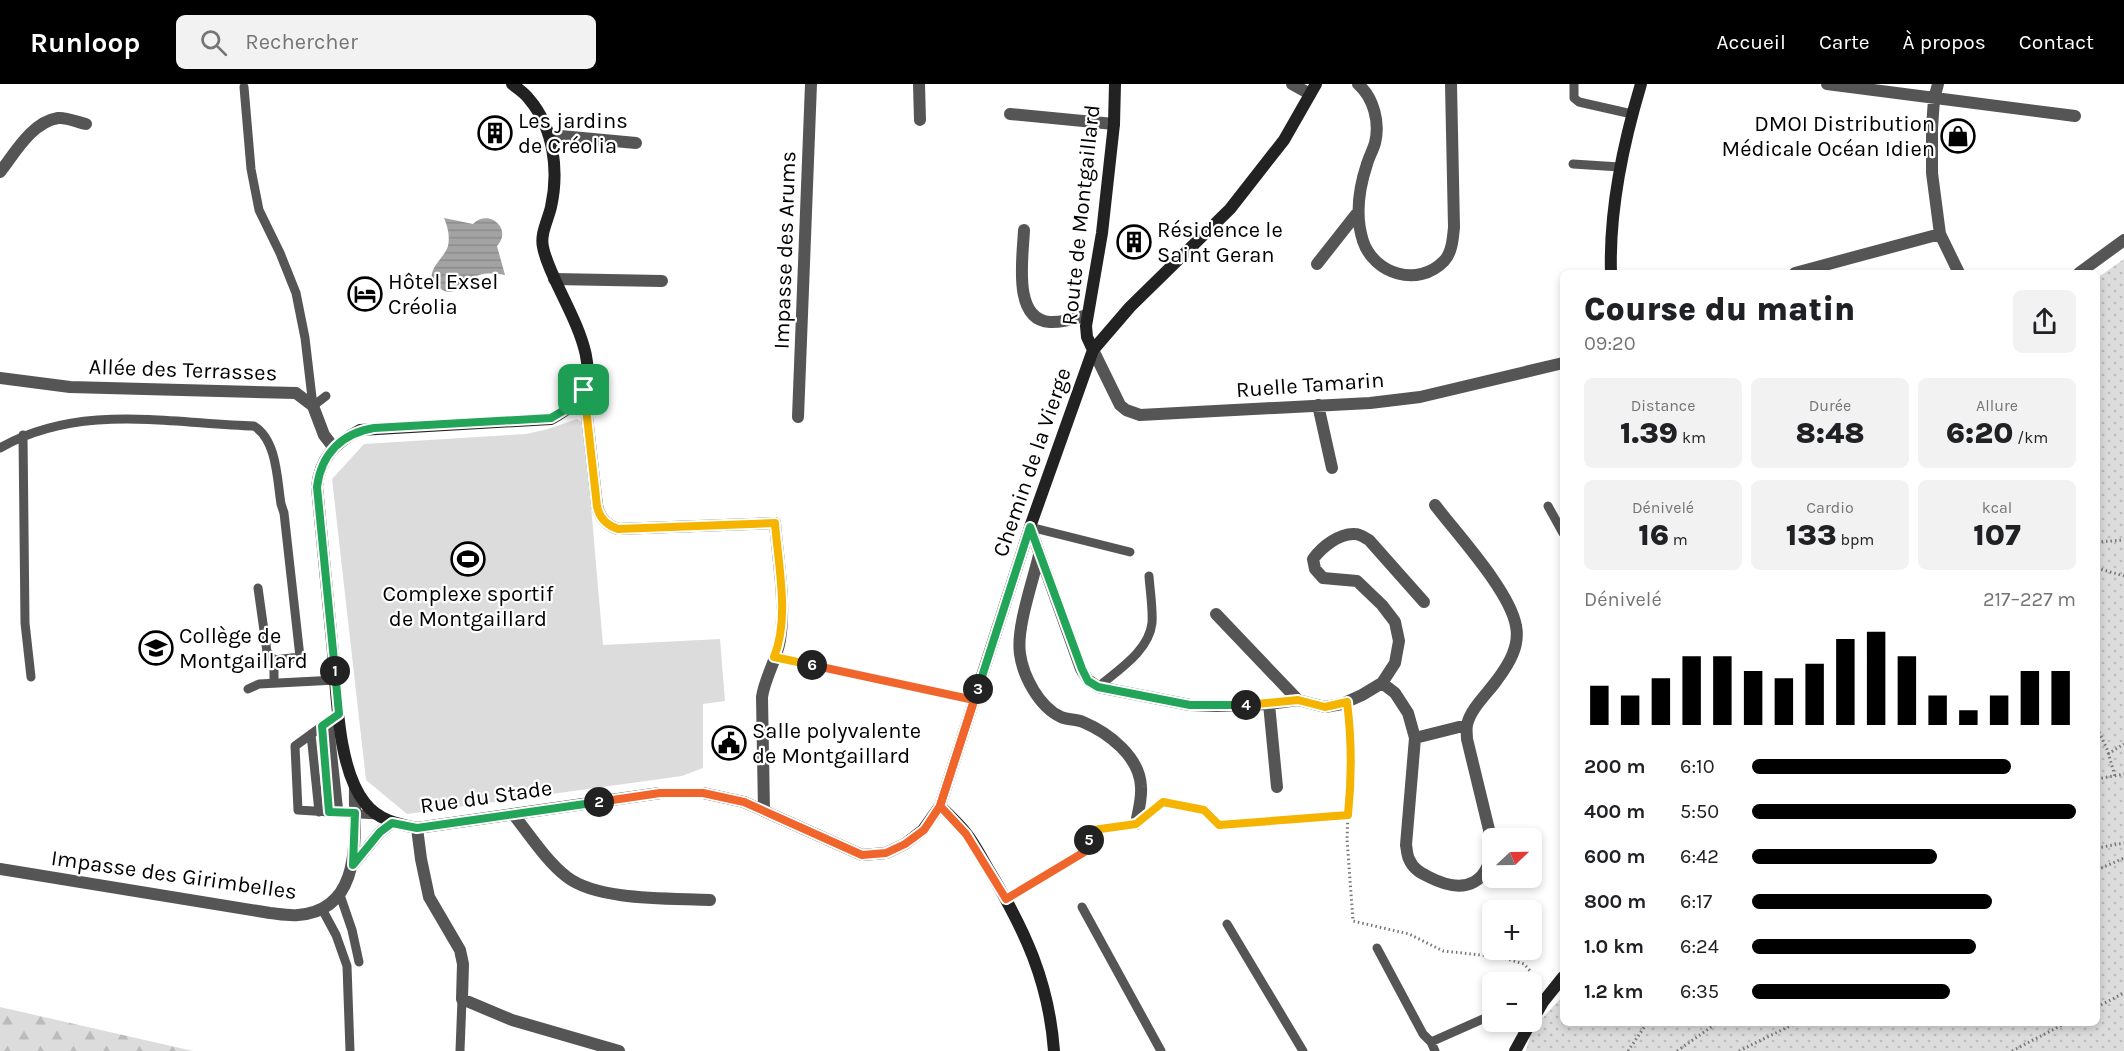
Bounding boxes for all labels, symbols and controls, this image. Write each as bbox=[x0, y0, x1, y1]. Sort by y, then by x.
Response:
search box bbox=[176, 15, 596, 69]
text: Runloop bbox=[30, 26, 140, 59]
icon: search bbox=[197, 26, 230, 59]
text: Rechercher bbox=[245, 29, 358, 55]
text: Accueil bbox=[1717, 30, 1786, 54]
text: Carte bbox=[1819, 30, 1870, 54]
text: À propos bbox=[1903, 30, 1986, 54]
text: Contact bbox=[2019, 30, 2094, 54]
street label: Route de Montgaillard bbox=[1056, 103, 1106, 327]
place label: Les jardins de Créolia bbox=[518, 108, 628, 159]
place label: DMOI Distribution Médicale Océan Idien bbox=[1722, 111, 1935, 162]
building icon: Les jardins de Créolia bbox=[477, 115, 513, 151]
shop icon: DMOI Distribution Médicale Océan Idien bbox=[1940, 118, 1976, 154]
street label: Impasse des Arums bbox=[769, 150, 801, 350]
place label: Résidence le Saint Geran bbox=[1157, 217, 1283, 268]
building icon: Résidence le Saint Geran bbox=[1116, 224, 1152, 260]
place label: Hôtel Exsel Créolia bbox=[388, 269, 498, 320]
hotel icon: Hôtel Exsel Créolia bbox=[347, 276, 383, 312]
text: Course du matin bbox=[1584, 290, 1855, 328]
button: share bbox=[2013, 290, 2076, 353]
text: 09:20 bbox=[1584, 332, 1636, 355]
street label: Allée des Terrasses bbox=[88, 354, 278, 386]
pin bbox=[558, 364, 609, 415]
street label: Chemin de la Vierge bbox=[987, 364, 1077, 560]
street label: Ruelle Tamarin bbox=[1235, 367, 1385, 403]
icon: arrive bbox=[567, 373, 600, 406]
text: Distance bbox=[1631, 396, 1695, 415]
text: Durée bbox=[1809, 396, 1851, 415]
text: Allure bbox=[1976, 396, 2018, 415]
text: 1.39 bbox=[1620, 415, 1678, 451]
text: 8:48 bbox=[1795, 415, 1865, 451]
text: 6:20 bbox=[1946, 415, 2014, 451]
text: km bbox=[1678, 428, 1706, 447]
text: /km bbox=[2014, 428, 2048, 447]
text: Dénivelé bbox=[1632, 498, 1694, 517]
text: Cardio bbox=[1806, 498, 1854, 517]
text: kcal bbox=[1982, 498, 2012, 517]
text: 16 bbox=[1638, 517, 1669, 553]
text: 133 bbox=[1786, 517, 1837, 553]
text: 107 bbox=[1973, 517, 2021, 553]
text: m bbox=[1669, 530, 1688, 549]
text: bpm bbox=[1837, 530, 1874, 549]
sports icon: Complexe sportif de Montgaillard bbox=[450, 541, 486, 577]
place label: Complexe sportif de Montgaillard bbox=[383, 581, 554, 632]
text: Dénivelé bbox=[1584, 588, 1662, 611]
text: 217–227 m bbox=[1983, 588, 2076, 611]
place label: Collège de Montgaillard bbox=[179, 623, 308, 674]
school or university icon: Collège de Montgaillard bbox=[138, 630, 174, 666]
pin: 6 bbox=[797, 650, 827, 680]
text: 6 bbox=[807, 655, 817, 674]
pin: 1 bbox=[320, 656, 350, 686]
text: 1 bbox=[332, 661, 338, 680]
pin: 3 bbox=[963, 674, 993, 704]
text: 3 bbox=[973, 679, 983, 698]
pin: 4 bbox=[1231, 690, 1261, 720]
text: 4 bbox=[1241, 695, 1251, 714]
place label: Salle polyvalente de Montgaillard bbox=[752, 718, 921, 769]
public building icon: Salle polyvalente de Montgaillard bbox=[711, 725, 747, 761]
text: 200 m bbox=[1584, 755, 1645, 778]
text: 6:10 bbox=[1680, 755, 1715, 778]
street label: Rue du Stade bbox=[419, 775, 554, 819]
pin: 2 bbox=[584, 787, 614, 817]
text: 2 bbox=[594, 792, 604, 811]
text: 400 m bbox=[1584, 800, 1645, 823]
text: 5:50 bbox=[1680, 800, 1719, 823]
pin: 5 bbox=[1074, 825, 1104, 855]
north arrow bbox=[1482, 828, 1542, 888]
map controls bbox=[1482, 828, 1542, 1032]
text: 5 bbox=[1084, 830, 1094, 849]
street label: Impasse des Girimbelles bbox=[49, 845, 298, 905]
text: 600 m bbox=[1584, 845, 1645, 868]
text: 6:42 bbox=[1680, 845, 1719, 868]
text: 800 m bbox=[1584, 890, 1646, 913]
text: 6:17 bbox=[1680, 890, 1712, 913]
button: + bbox=[1482, 900, 1542, 960]
text: 1.0 km bbox=[1584, 935, 1644, 958]
text: 6:24 bbox=[1680, 935, 1719, 958]
button: − bbox=[1482, 972, 1542, 1032]
text: 1.2 km bbox=[1584, 980, 1643, 1003]
text: 6:35 bbox=[1680, 980, 1719, 1003]

